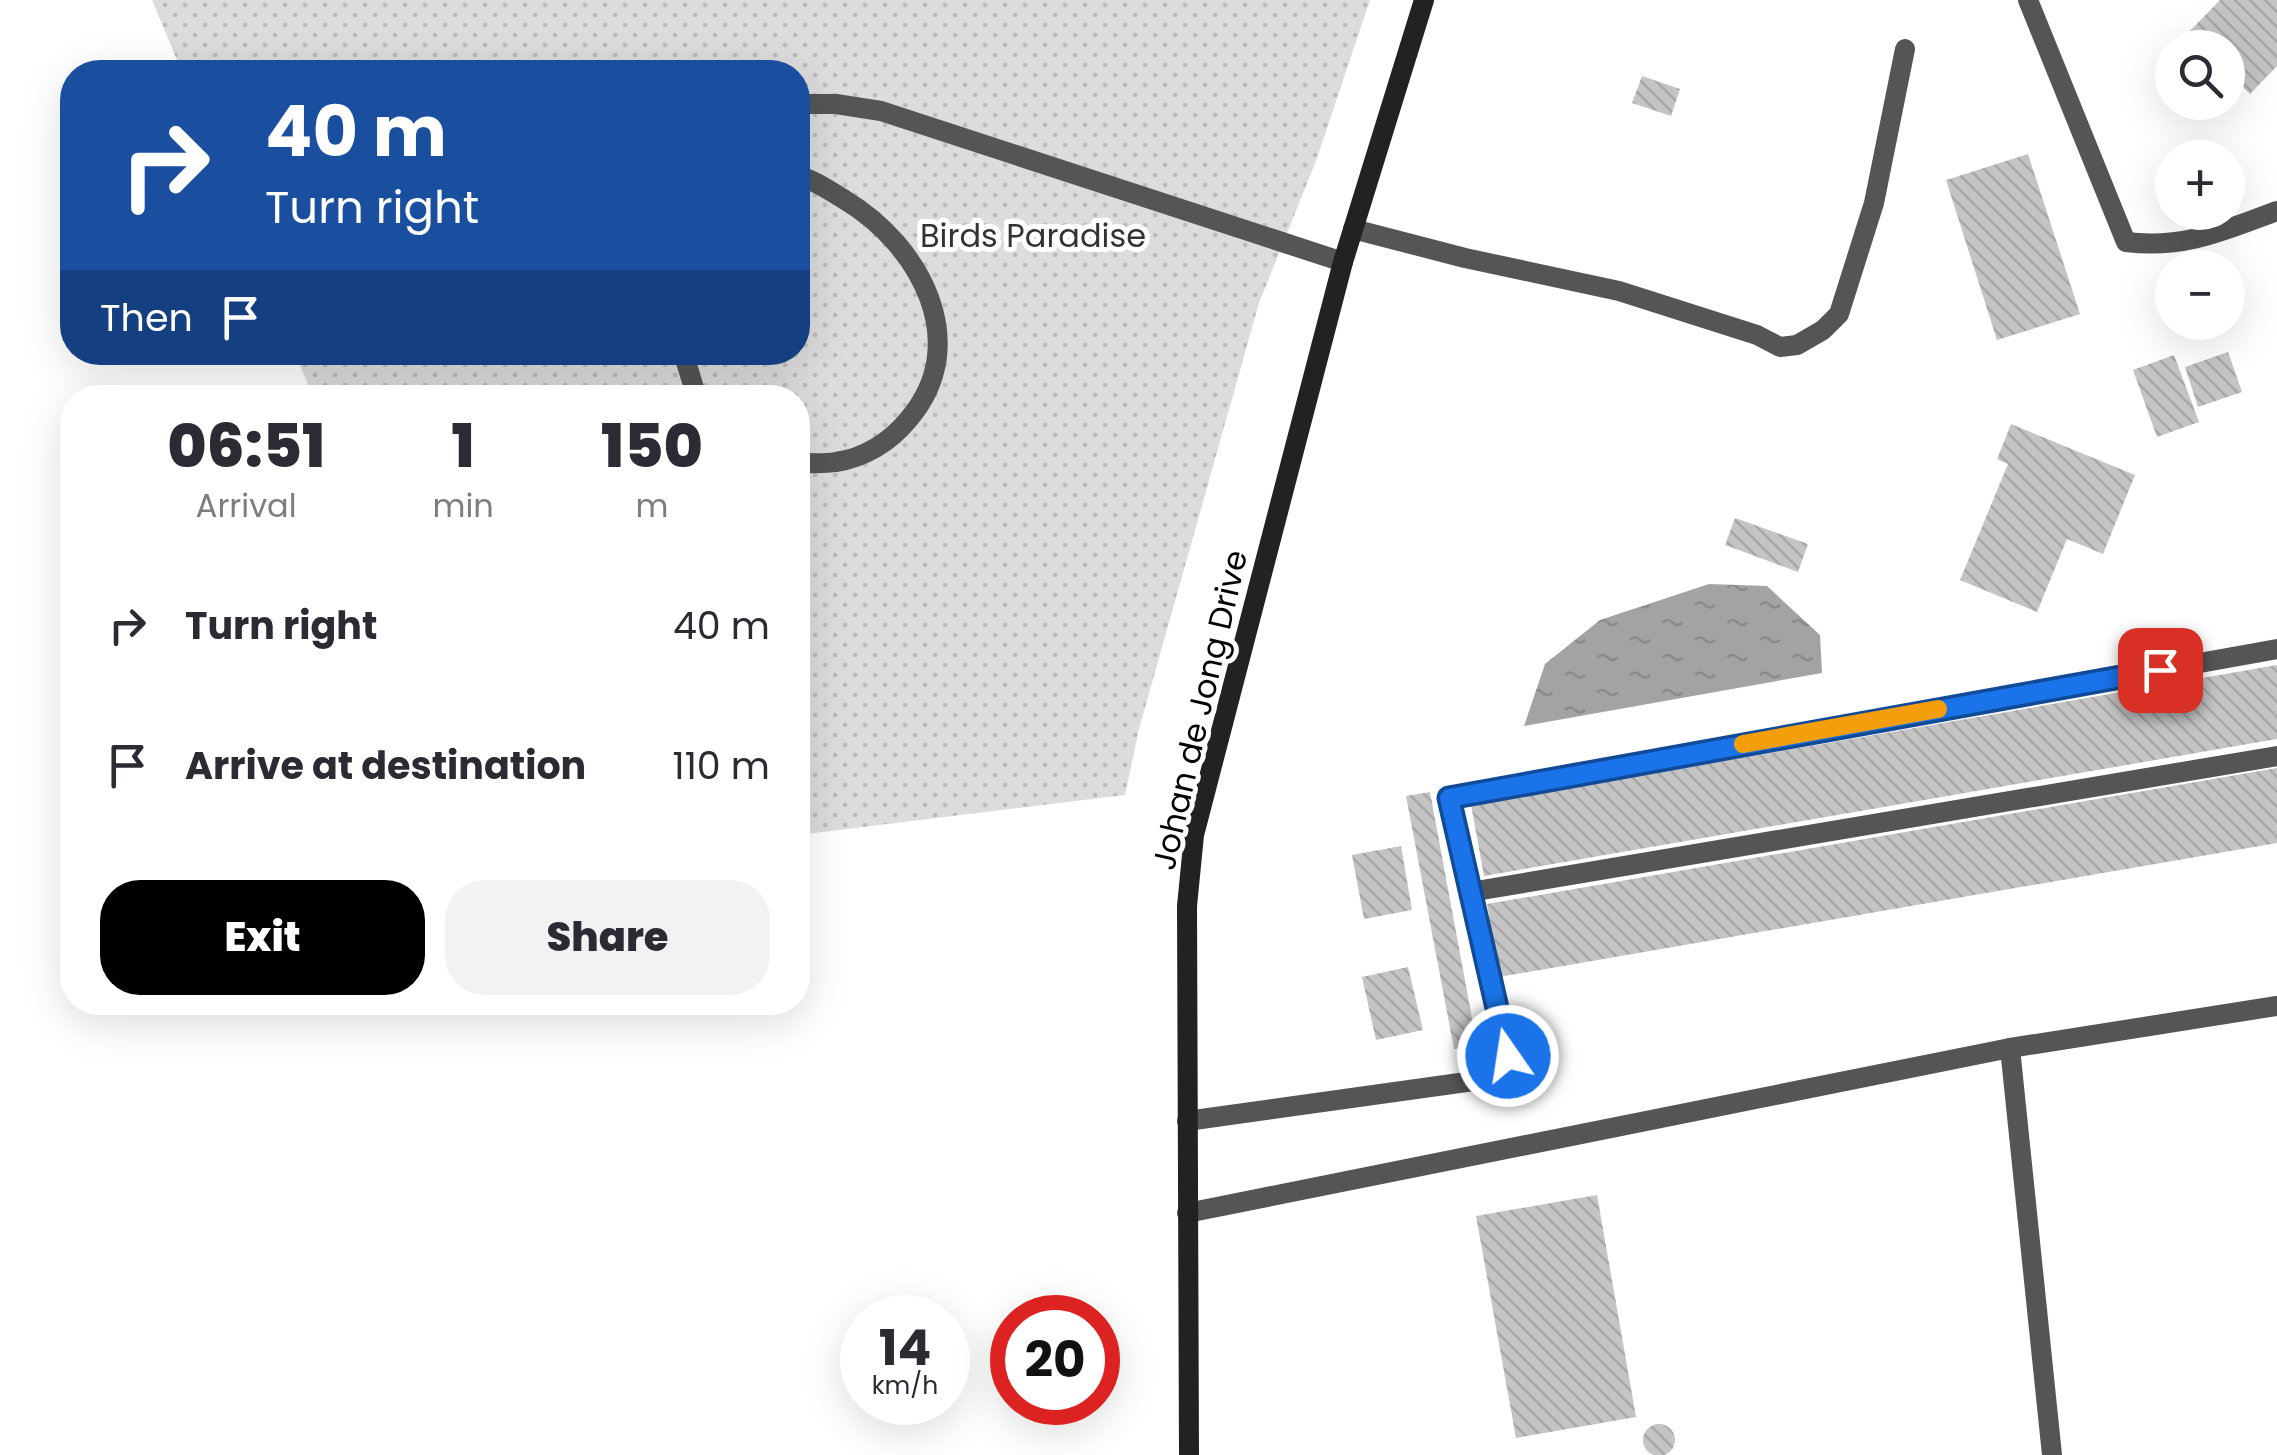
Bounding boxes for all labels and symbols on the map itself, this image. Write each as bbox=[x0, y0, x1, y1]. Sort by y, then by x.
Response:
park label: Birds Paradise bbox=[920, 213, 1146, 258]
street label: Johan de Jong Drive bbox=[1141, 546, 1258, 874]
pin bbox=[2118, 628, 2203, 713]
position arrow bbox=[1456, 1004, 1560, 1108]
speed limit sign: 20 bbox=[990, 1295, 1120, 1425]

